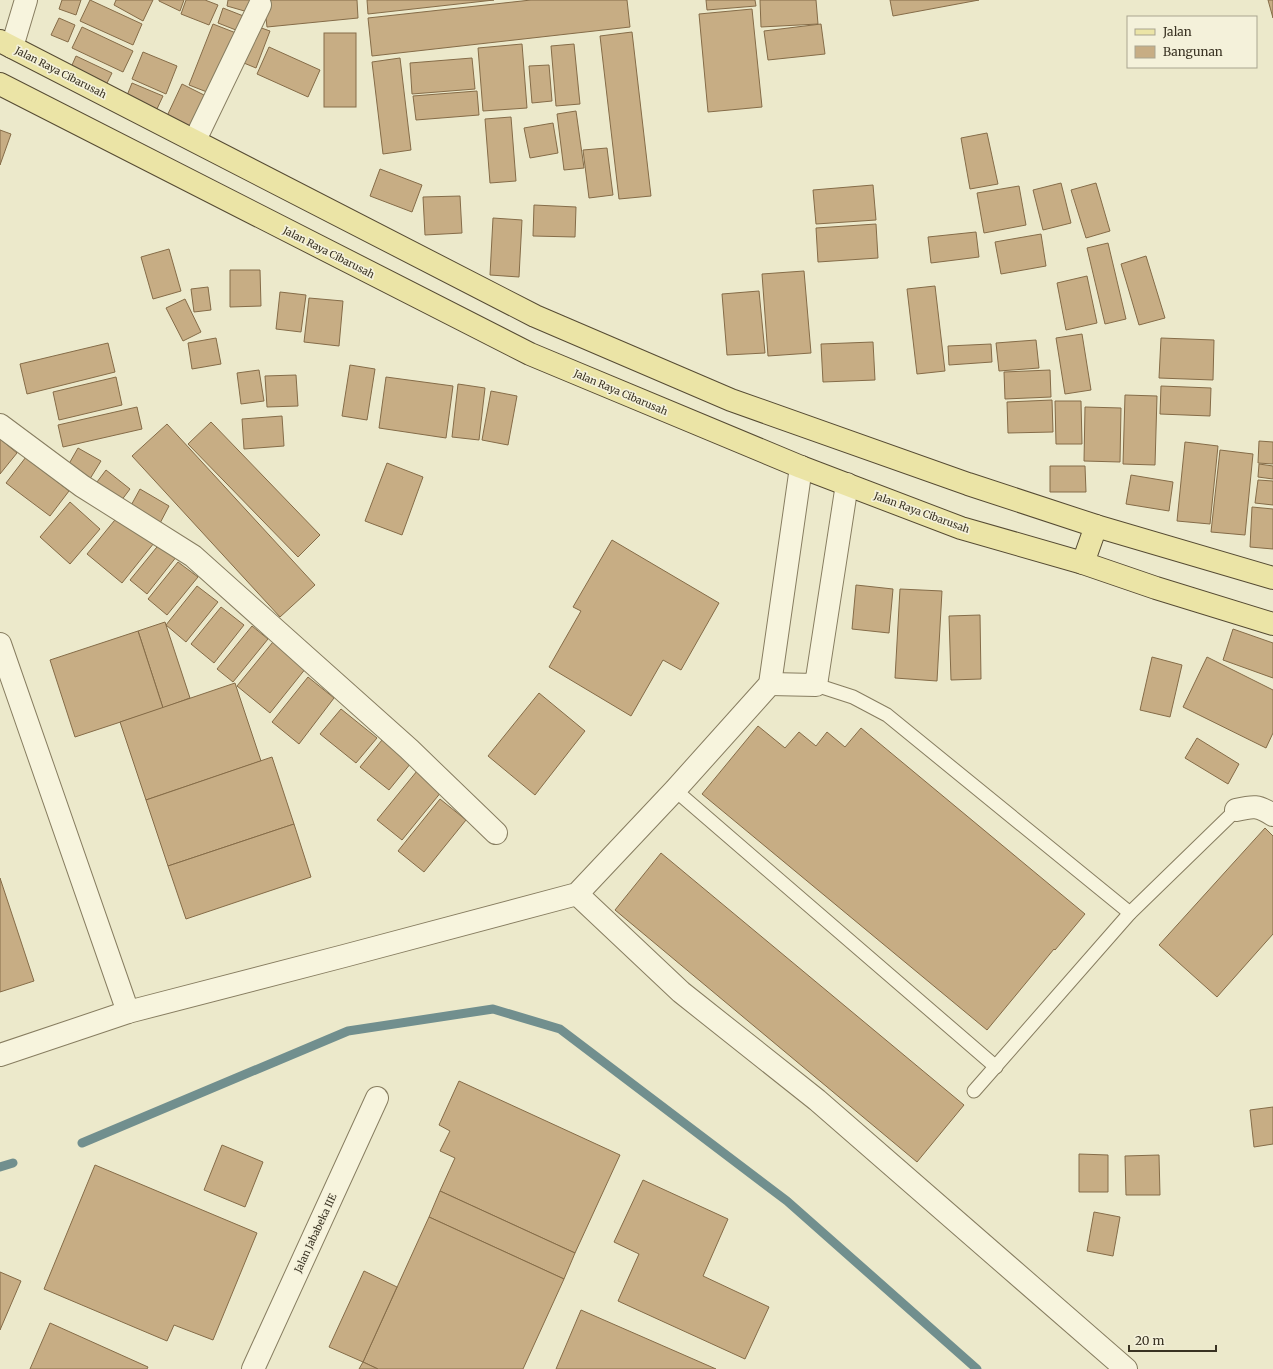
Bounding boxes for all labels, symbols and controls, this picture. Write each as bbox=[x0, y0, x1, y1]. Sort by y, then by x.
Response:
legend bbox=[1127, 16, 1257, 68]
text: Jalan bbox=[1162, 24, 1192, 39]
street label: Jalan Raya Cibarusah bbox=[12, 43, 109, 101]
text: Bangunan bbox=[1163, 44, 1223, 59]
street label: Jalan Raya Cibarusah bbox=[280, 223, 377, 281]
street label: Jalan Raya Cibarusah bbox=[571, 366, 670, 418]
street label: Jalan Raya Cibarusah bbox=[871, 489, 972, 536]
street label: Jalan Jababeka IIE bbox=[291, 1191, 340, 1276]
scale bar bbox=[1129, 1327, 1216, 1353]
text: 20 m bbox=[1135, 1333, 1164, 1348]

